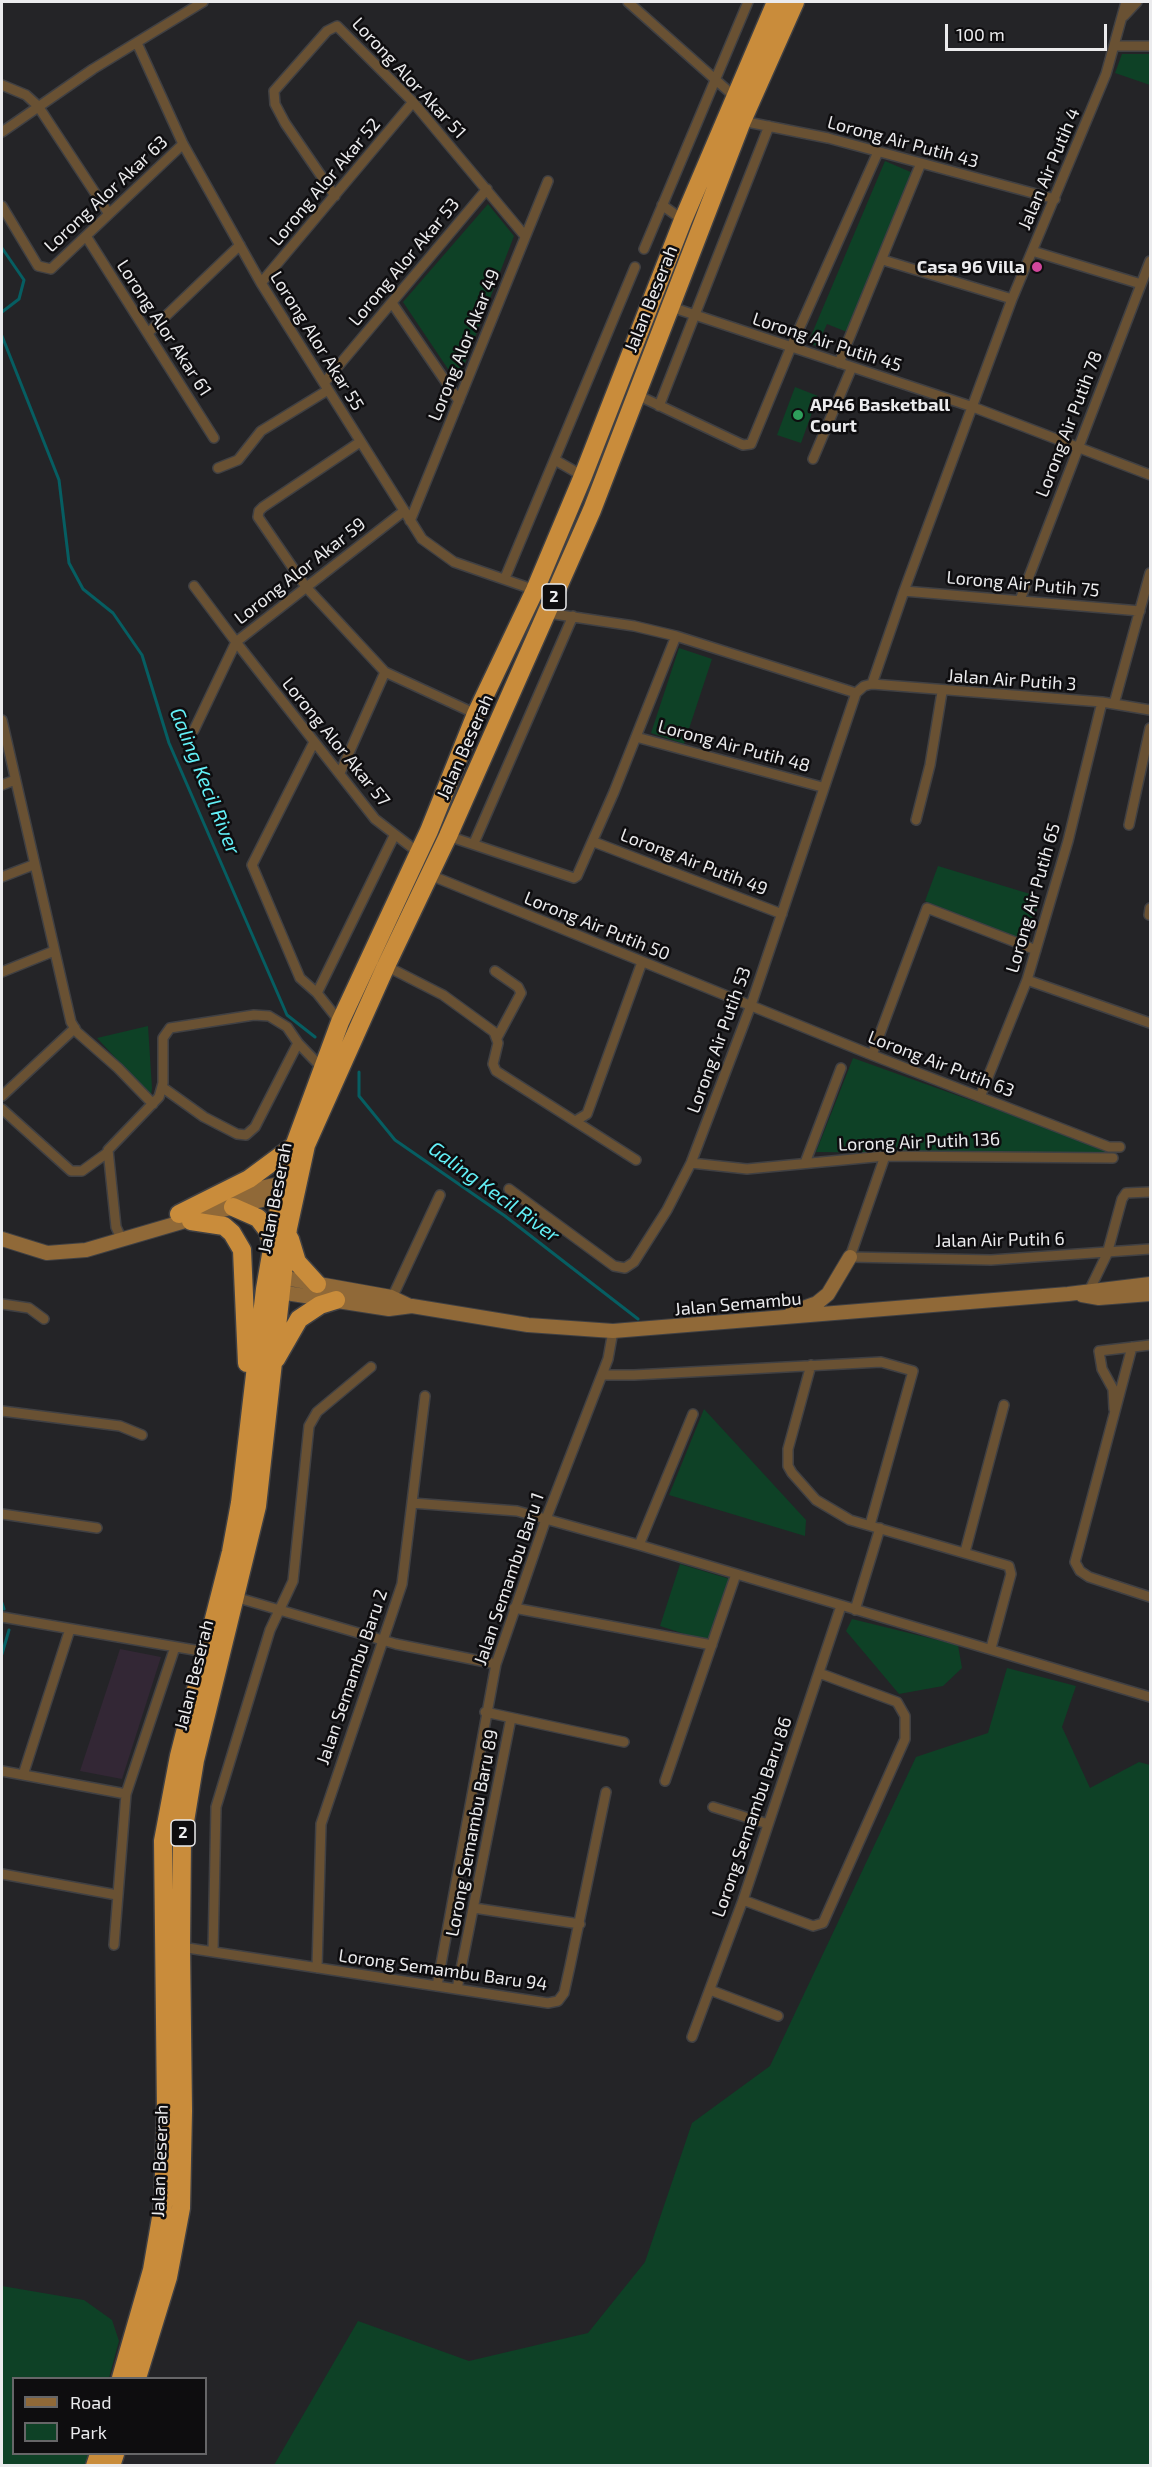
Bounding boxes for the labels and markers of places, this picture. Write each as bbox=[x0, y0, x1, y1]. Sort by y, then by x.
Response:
place label: Casa 96 Villa bbox=[917, 256, 1025, 278]
marker: Casa 96 Villa bbox=[1030, 260, 1044, 274]
place label: AP46 Basketball Court bbox=[810, 394, 950, 436]
marker: AP46 Basketball Court bbox=[791, 408, 805, 422]

